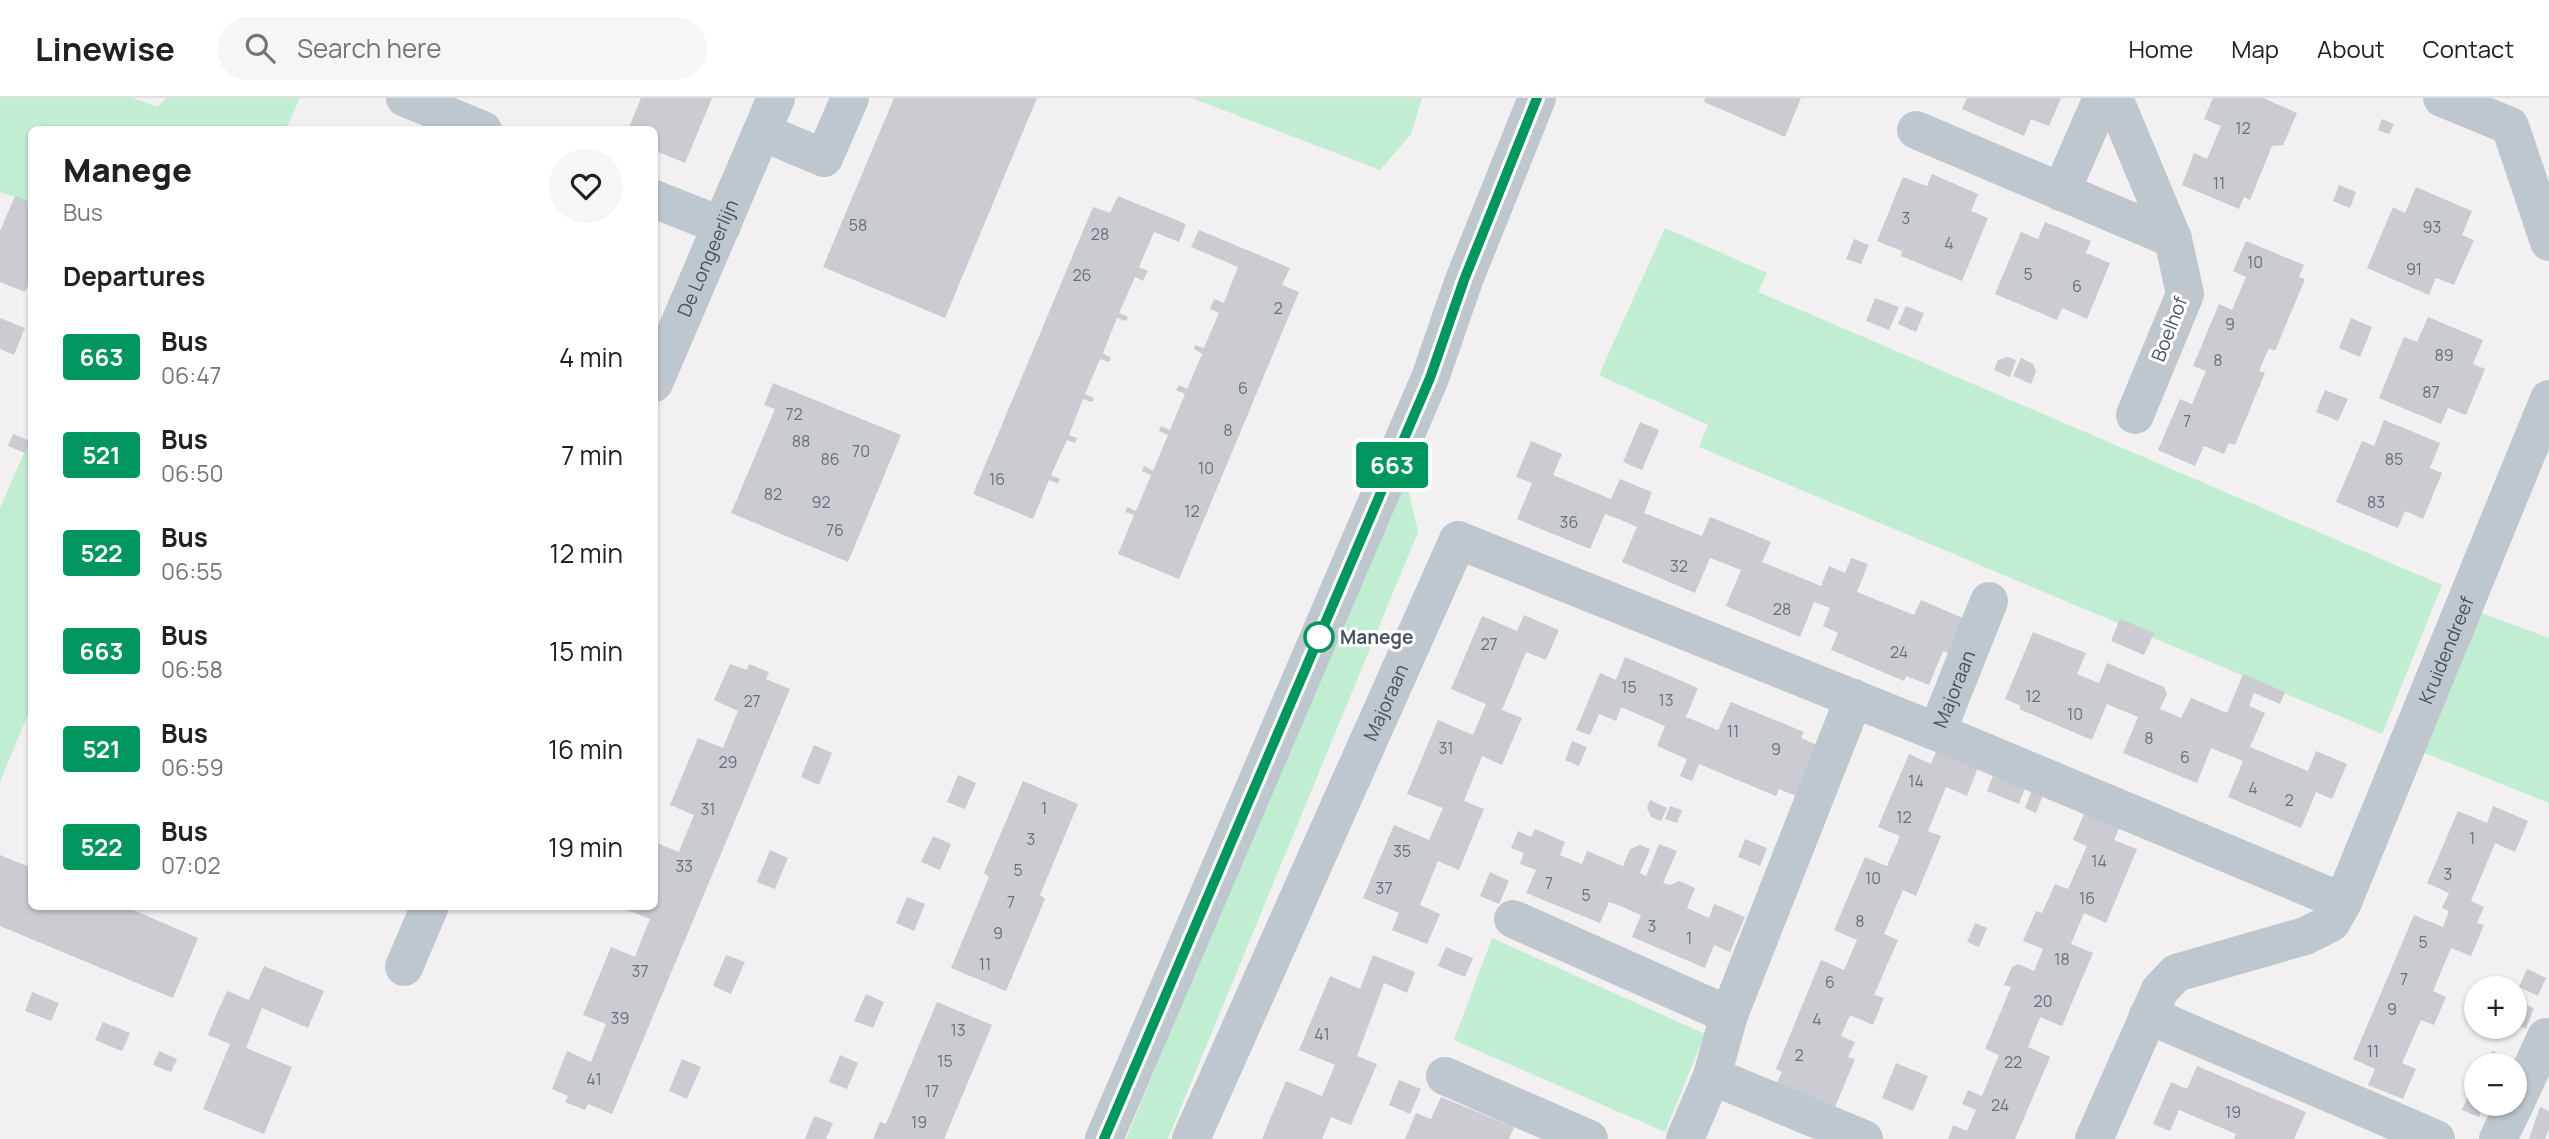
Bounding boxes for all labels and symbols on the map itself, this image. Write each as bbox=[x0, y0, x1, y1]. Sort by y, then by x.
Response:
house number: 12 bbox=[2235, 117, 2251, 139]
house number: 11 bbox=[2213, 172, 2225, 194]
street label: De Longeerlijn bbox=[671, 195, 744, 321]
house number: 3 bbox=[1902, 207, 1910, 229]
house number: 58 bbox=[849, 214, 867, 236]
house number: 93 bbox=[2423, 216, 2441, 238]
house number: 28 bbox=[1091, 223, 1109, 245]
house number: 4 bbox=[1944, 232, 1954, 254]
house number: 10 bbox=[2247, 251, 2263, 273]
house number: 91 bbox=[2406, 258, 2422, 280]
house number: 5 bbox=[2023, 263, 2033, 285]
house number: 26 bbox=[1072, 264, 1092, 286]
house number: 6 bbox=[2072, 275, 2082, 297]
street label: Boelhof bbox=[2145, 293, 2193, 365]
house number: 2 bbox=[1273, 297, 1283, 319]
house number: 9 bbox=[2225, 313, 2235, 335]
house number: 89 bbox=[2434, 344, 2454, 366]
house number: 8 bbox=[2213, 349, 2223, 371]
house number: 6 bbox=[1238, 377, 1248, 399]
house number: 87 bbox=[2422, 381, 2440, 403]
house number: 72 bbox=[785, 403, 803, 425]
house number: 7 bbox=[2183, 410, 2191, 432]
house number: 8 bbox=[1223, 419, 1233, 441]
house number: 88 bbox=[792, 430, 810, 452]
house number: 70 bbox=[852, 440, 870, 462]
line badge: 663 bbox=[1352, 442, 1432, 488]
house number: 86 bbox=[820, 448, 840, 470]
house number: 85 bbox=[2385, 448, 2403, 470]
house number: 10 bbox=[1198, 457, 1214, 479]
house number: 16 bbox=[989, 468, 1005, 490]
house number: 82 bbox=[764, 483, 782, 505]
house number: 92 bbox=[811, 491, 831, 513]
house number: 83 bbox=[2367, 491, 2385, 513]
house number: 12 bbox=[1184, 500, 1200, 522]
house number: 36 bbox=[1560, 511, 1578, 533]
house number: 76 bbox=[826, 519, 844, 541]
house number: 32 bbox=[1670, 555, 1688, 577]
street label: Kruidendreef bbox=[2413, 592, 2480, 708]
house number: 28 bbox=[1773, 598, 1791, 620]
marker: Manege bbox=[1304, 622, 1334, 652]
place label: Manege bbox=[1340, 624, 1414, 650]
house number: 27 bbox=[1480, 633, 1498, 655]
house number: 24 bbox=[1890, 641, 1908, 663]
street label: Majoraan bbox=[1927, 646, 1981, 732]
street label: Majoraan bbox=[1357, 660, 1414, 745]
house number: 15 bbox=[1621, 676, 1637, 698]
house number: 12 bbox=[2025, 685, 2041, 707]
house number: 13 bbox=[1658, 689, 1674, 711]
house number: 27 bbox=[743, 690, 761, 712]
house number: 10 bbox=[2067, 703, 2083, 725]
house number: 11 bbox=[1727, 720, 1739, 742]
house number: 8 bbox=[2144, 727, 2154, 749]
house number: 31 bbox=[1438, 737, 1454, 759]
house number: 9 bbox=[1771, 738, 1781, 760]
house number: 6 bbox=[2180, 746, 2190, 768]
house number: 29 bbox=[718, 751, 738, 773]
house number: 14 bbox=[1908, 770, 1924, 792]
house number: 4 bbox=[2248, 777, 2258, 799]
house number: 2 bbox=[2284, 789, 2294, 811]
house number: 1 bbox=[1041, 797, 1047, 819]
house number: 31 bbox=[700, 798, 716, 820]
house number: 12 bbox=[1896, 806, 1912, 828]
house number: 1 bbox=[2469, 827, 2475, 849]
house number: 3 bbox=[1027, 828, 1035, 850]
house number: 35 bbox=[1393, 840, 1411, 862]
house number: 14 bbox=[2091, 850, 2107, 872]
house number: 33 bbox=[675, 855, 693, 877]
house number: 5 bbox=[1013, 859, 1023, 881]
house number: 3 bbox=[2444, 863, 2452, 885]
house number: 10 bbox=[1865, 867, 1881, 889]
house number: 7 bbox=[1545, 872, 1553, 894]
house number: 37 bbox=[1376, 877, 1392, 899]
house number: 5 bbox=[1581, 884, 1591, 906]
house number: 16 bbox=[2079, 887, 2095, 909]
house number: 7 bbox=[1007, 891, 1015, 913]
house number: 8 bbox=[1855, 910, 1865, 932]
house number: 3 bbox=[1648, 915, 1656, 937]
house number: 9 bbox=[993, 922, 1003, 944]
house number: 1 bbox=[1686, 927, 1692, 949]
house number: 5 bbox=[2418, 931, 2428, 953]
house number: 18 bbox=[2054, 948, 2070, 970]
house number: 11 bbox=[979, 953, 991, 975]
house number: 37 bbox=[632, 960, 648, 982]
house number: 7 bbox=[2400, 968, 2408, 990]
house number: 6 bbox=[1825, 971, 1835, 993]
house number: 20 bbox=[2034, 990, 2052, 1012]
house number: 9 bbox=[2387, 998, 2397, 1020]
house number: 39 bbox=[611, 1007, 629, 1029]
house number: 4 bbox=[1812, 1008, 1822, 1030]
house number: 13 bbox=[950, 1019, 966, 1041]
house number: 41 bbox=[1314, 1023, 1330, 1045]
house number: 11 bbox=[2367, 1040, 2379, 1062]
house number: 2 bbox=[1794, 1044, 1804, 1066]
house number: 15 bbox=[937, 1050, 953, 1072]
house number: 22 bbox=[2004, 1051, 2022, 1073]
house number: 41 bbox=[586, 1068, 602, 1090]
house number: 17 bbox=[925, 1080, 939, 1102]
house number: 24 bbox=[1991, 1094, 2009, 1116]
house number: 19 bbox=[2225, 1101, 2241, 1123]
house number: 19 bbox=[911, 1111, 927, 1133]

